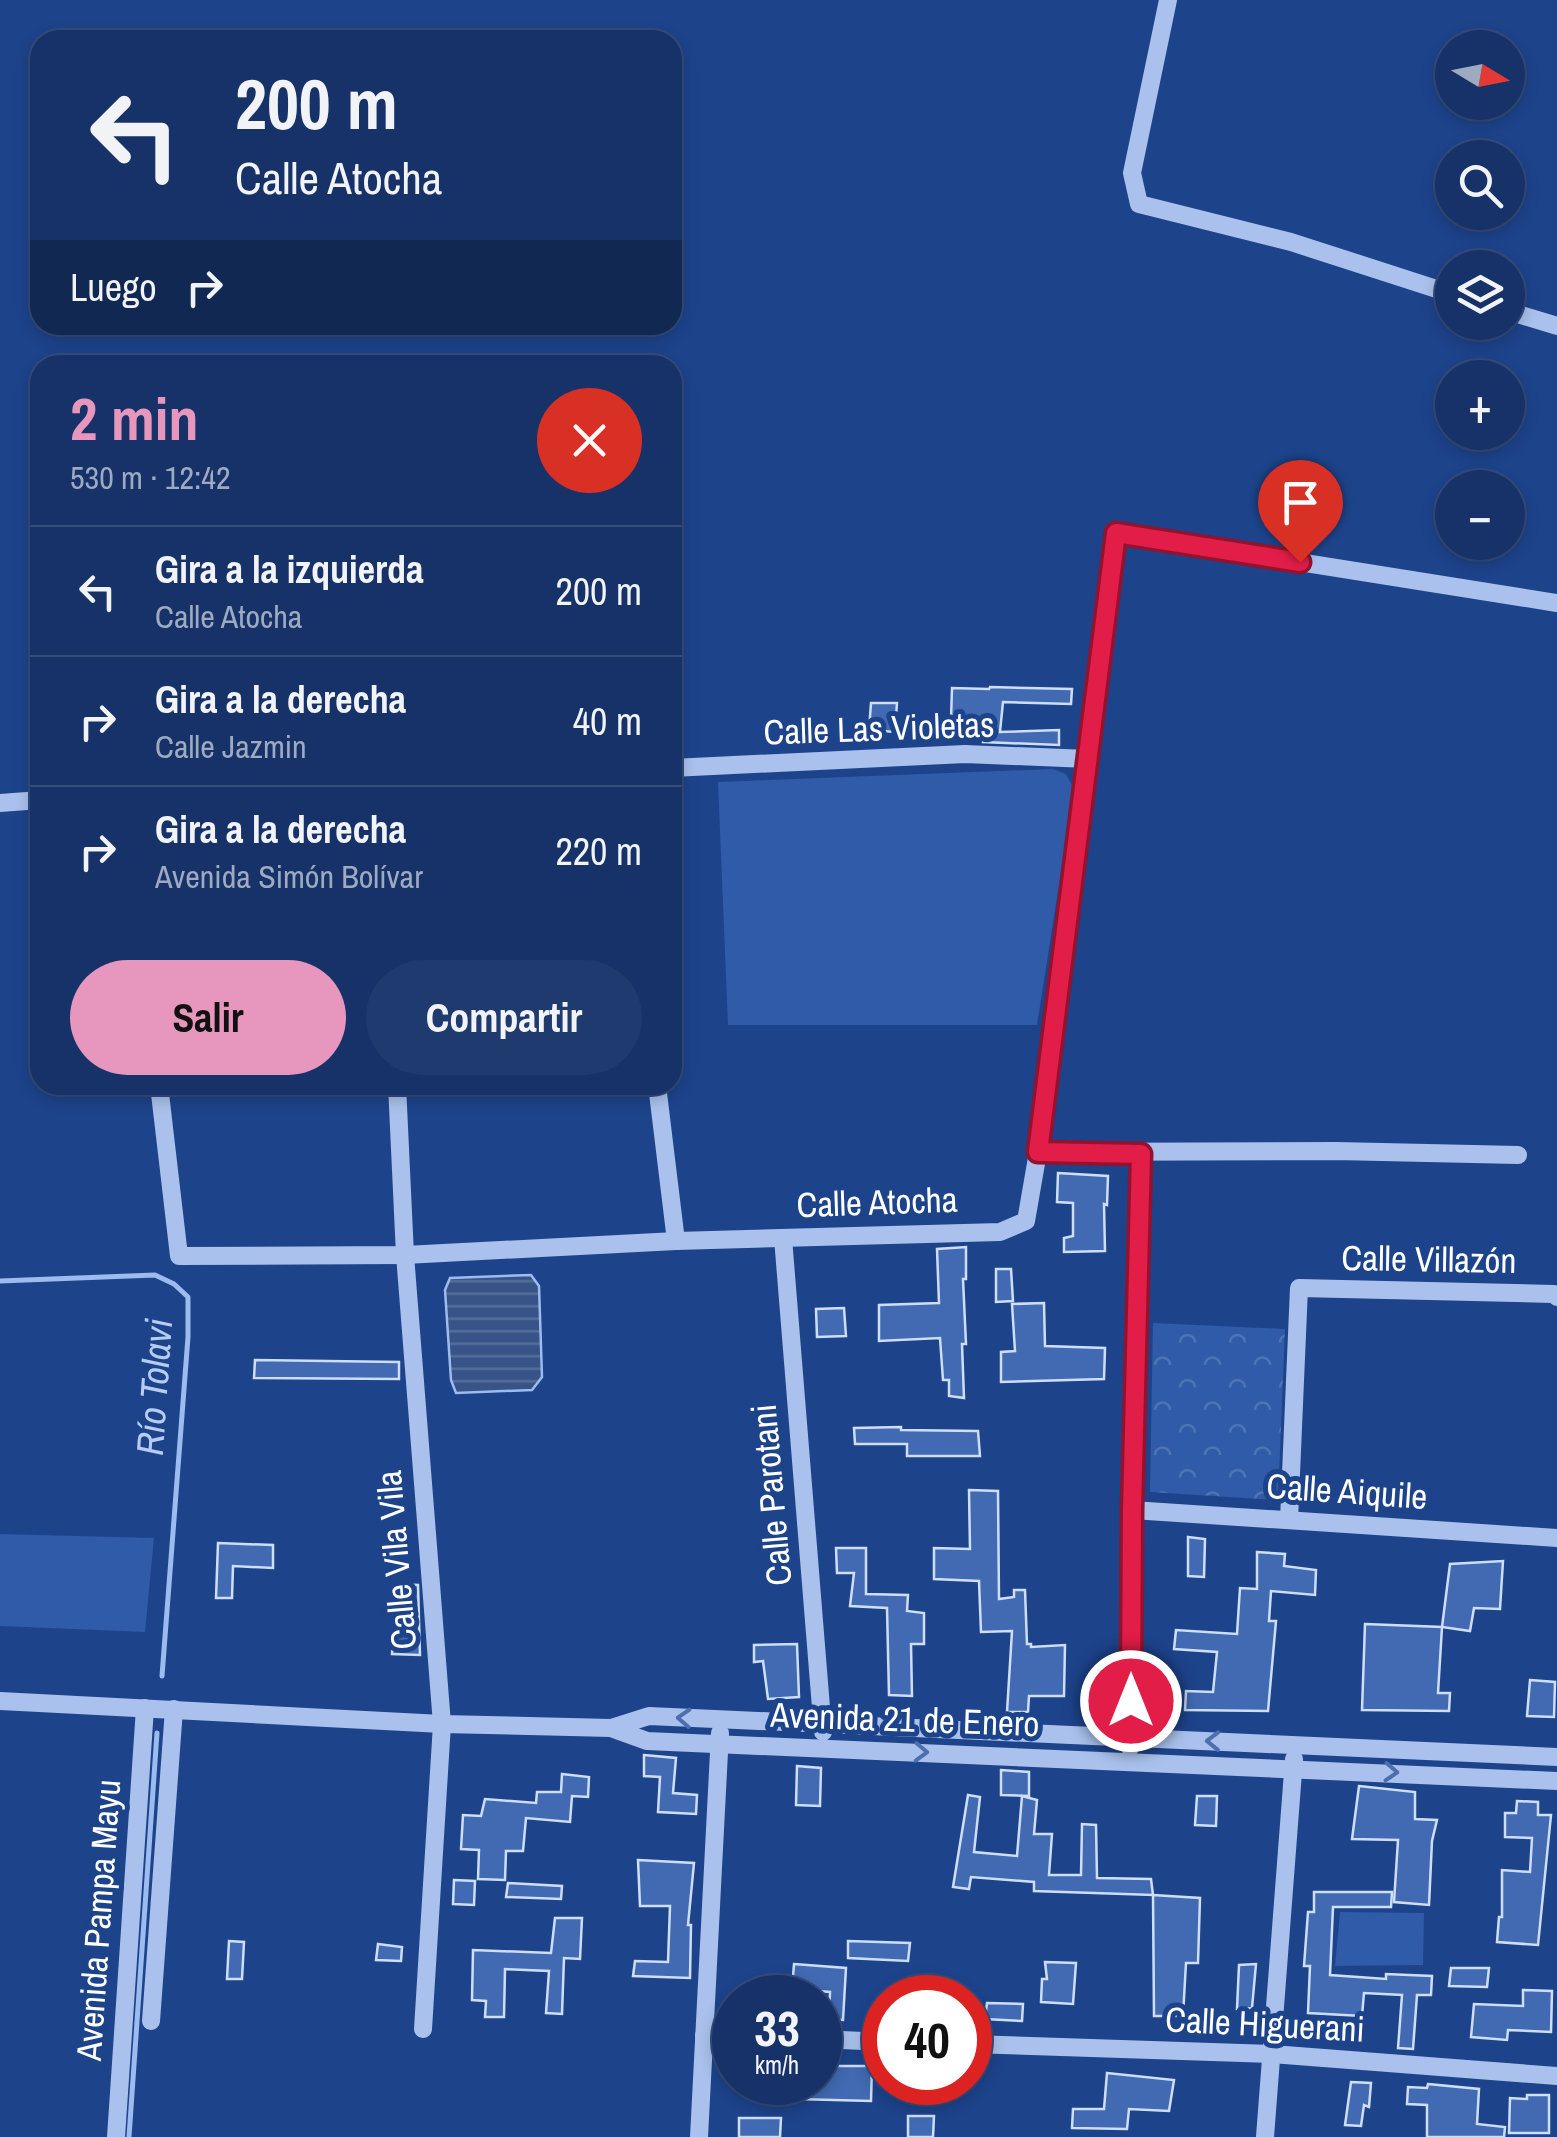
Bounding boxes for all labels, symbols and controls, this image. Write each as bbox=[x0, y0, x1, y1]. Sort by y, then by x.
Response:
north arrow bbox=[1435, 30, 1525, 120]
map controls bbox=[1435, 30, 1525, 560]
text: 200 m bbox=[235, 57, 398, 151]
icon: left bbox=[70, 70, 200, 200]
button: search bbox=[1435, 140, 1525, 230]
text: Calle Atocha bbox=[235, 147, 442, 208]
button: layers bbox=[1435, 250, 1525, 340]
icon: right bbox=[177, 260, 232, 315]
text: Luego bbox=[70, 262, 157, 313]
button: + bbox=[1435, 360, 1525, 450]
text: 2 min bbox=[70, 378, 199, 459]
button: close bbox=[537, 388, 642, 493]
text: 530 m · 12:42 bbox=[70, 456, 230, 499]
pin bbox=[1258, 460, 1343, 563]
button: − bbox=[1435, 470, 1525, 560]
icon: arrive bbox=[1273, 475, 1328, 530]
text: Gira a la izquierda bbox=[155, 544, 423, 595]
icon: left bbox=[70, 564, 125, 619]
text: 200 m bbox=[555, 566, 642, 617]
text: Calle Atocha bbox=[155, 595, 302, 638]
text: Gira a la derecha bbox=[155, 674, 406, 725]
icon: right bbox=[70, 694, 125, 749]
text: 40 m bbox=[573, 696, 642, 747]
street label: Calle Las Violetas bbox=[763, 700, 995, 756]
text: Calle Jazmin bbox=[155, 725, 307, 768]
text: Gira a la derecha bbox=[155, 804, 406, 855]
icon: right bbox=[70, 824, 125, 879]
text: 220 m bbox=[555, 826, 642, 877]
text: Avenida Simón Bolívar bbox=[155, 855, 423, 898]
button: Salir bbox=[70, 960, 346, 1075]
button: Compartir bbox=[366, 960, 642, 1075]
street label: Calle Atocha bbox=[796, 1176, 958, 1228]
street label: Calle Villazón bbox=[1341, 1234, 1517, 1284]
water label: Río Tolavi bbox=[124, 1317, 184, 1457]
street label: Calle Parotani bbox=[740, 1402, 802, 1588]
street label: Calle Aiquile bbox=[1265, 1462, 1429, 1520]
street label: Calle Vila Vila bbox=[365, 1469, 427, 1651]
position arrow bbox=[1079, 1649, 1183, 1753]
street label: Avenida 21 de Enero bbox=[769, 1691, 1040, 1747]
one-way arrow bbox=[675, 1707, 691, 1728]
one-way arrow bbox=[1204, 1731, 1220, 1752]
one-way arrow bbox=[914, 1741, 930, 1762]
one-way arrow bbox=[1383, 1761, 1399, 1782]
street label: Avenida Pampa Mayu bbox=[65, 1778, 131, 2063]
speed limit sign: 40 bbox=[862, 1975, 992, 2105]
text: 33 bbox=[754, 1994, 800, 2062]
street label: Calle Higuerani bbox=[1164, 1995, 1366, 2053]
text: km/h bbox=[755, 2048, 799, 2082]

